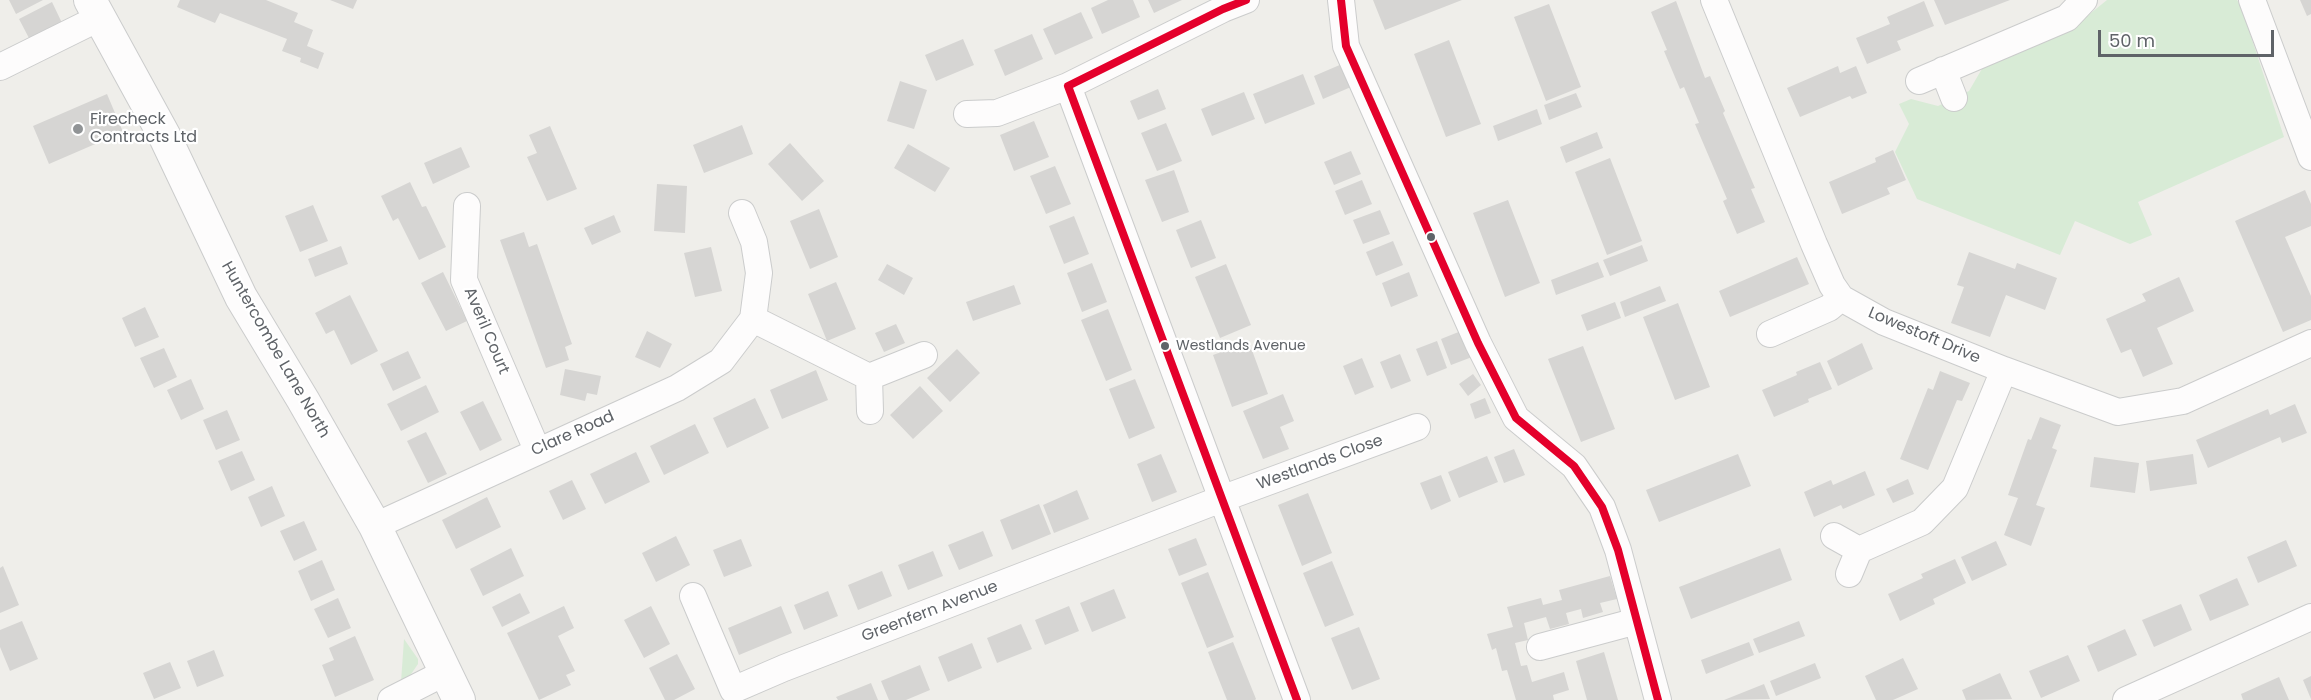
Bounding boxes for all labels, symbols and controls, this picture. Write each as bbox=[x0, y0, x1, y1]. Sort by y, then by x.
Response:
scale bar bbox=[2101, 18, 2276, 56]
text: 50 m bbox=[2109, 28, 2155, 53]
place label: Firecheck Contracts Ltd bbox=[90, 110, 197, 148]
marker: Firecheck Contracts Ltd bbox=[71, 122, 85, 136]
unlabelled marker bbox=[1425, 231, 1437, 243]
street label: Huntercombe Lane North bbox=[217, 258, 333, 442]
street label: Averil Court bbox=[459, 285, 513, 377]
street label: Lowestoft Drive bbox=[1865, 304, 1983, 368]
place label: Westlands Avenue bbox=[1176, 338, 1306, 354]
marker: Westlands Avenue bbox=[1159, 340, 1171, 352]
street label: Clare Road bbox=[529, 407, 617, 461]
street label: Westlands Close bbox=[1254, 431, 1386, 495]
street label: Greenfern Avenue bbox=[859, 577, 1001, 647]

